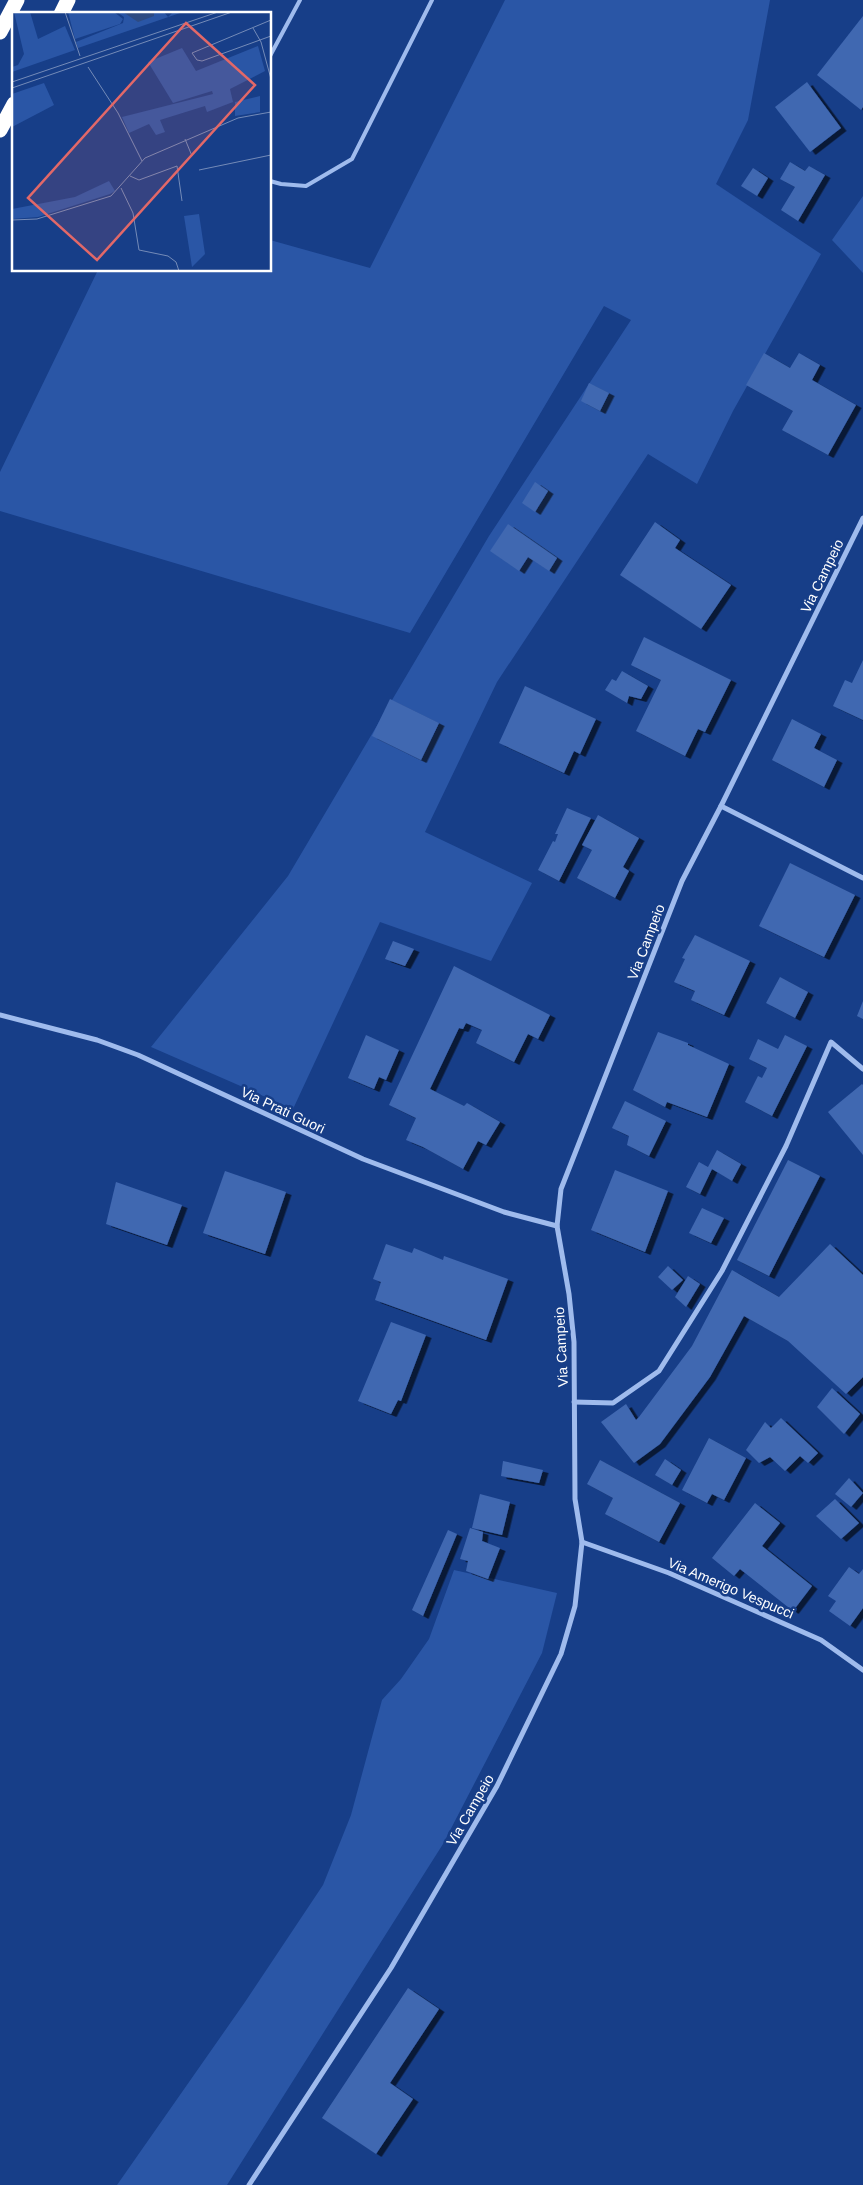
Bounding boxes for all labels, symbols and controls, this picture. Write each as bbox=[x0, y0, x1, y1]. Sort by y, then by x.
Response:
inset map bbox=[12, 12, 271, 271]
street label: Via Campeio bbox=[797, 536, 847, 615]
street label: Via Campeio bbox=[624, 902, 668, 982]
street label: Via Prati Guori bbox=[238, 1084, 328, 1136]
street label: Via Campeio bbox=[551, 1306, 571, 1387]
street label: Via Amerigo Vespucci bbox=[666, 1554, 796, 1622]
street label: Via Campeio bbox=[443, 1771, 497, 1849]

